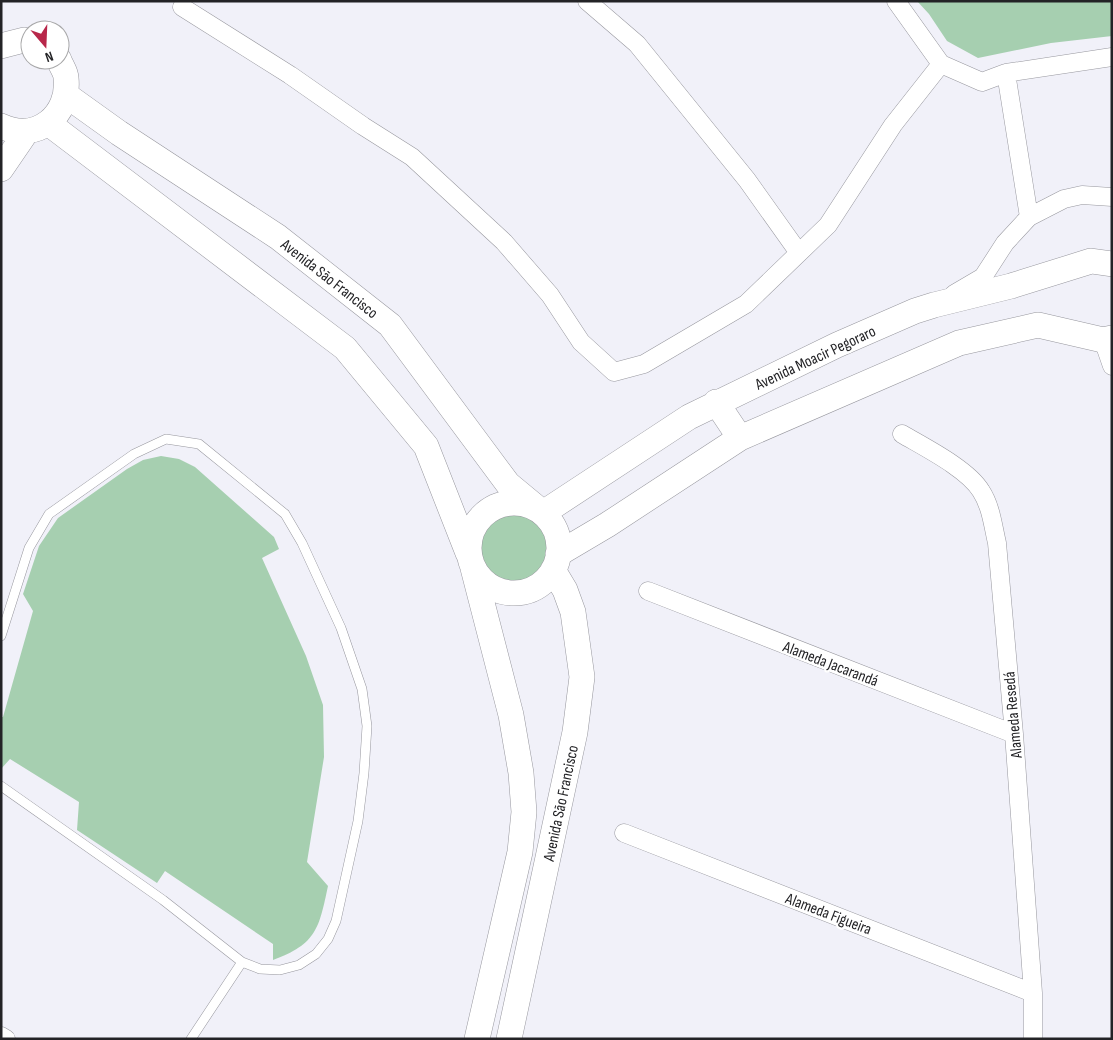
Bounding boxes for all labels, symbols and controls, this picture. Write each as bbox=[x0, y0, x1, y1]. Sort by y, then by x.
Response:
north arrow bbox=[20, 20, 70, 70]
text: N bbox=[43, 48, 55, 66]
street label: Avenida São Francisco bbox=[276, 235, 381, 323]
street label: Avenida Moacir Pegoraro bbox=[751, 322, 879, 395]
street label: Alameda Jacarandá bbox=[779, 637, 881, 691]
street label: Alameda Resedá bbox=[1000, 671, 1027, 760]
street label: Avenida São Francisco bbox=[540, 744, 583, 864]
street label: Alameda Figueira bbox=[782, 889, 874, 939]

